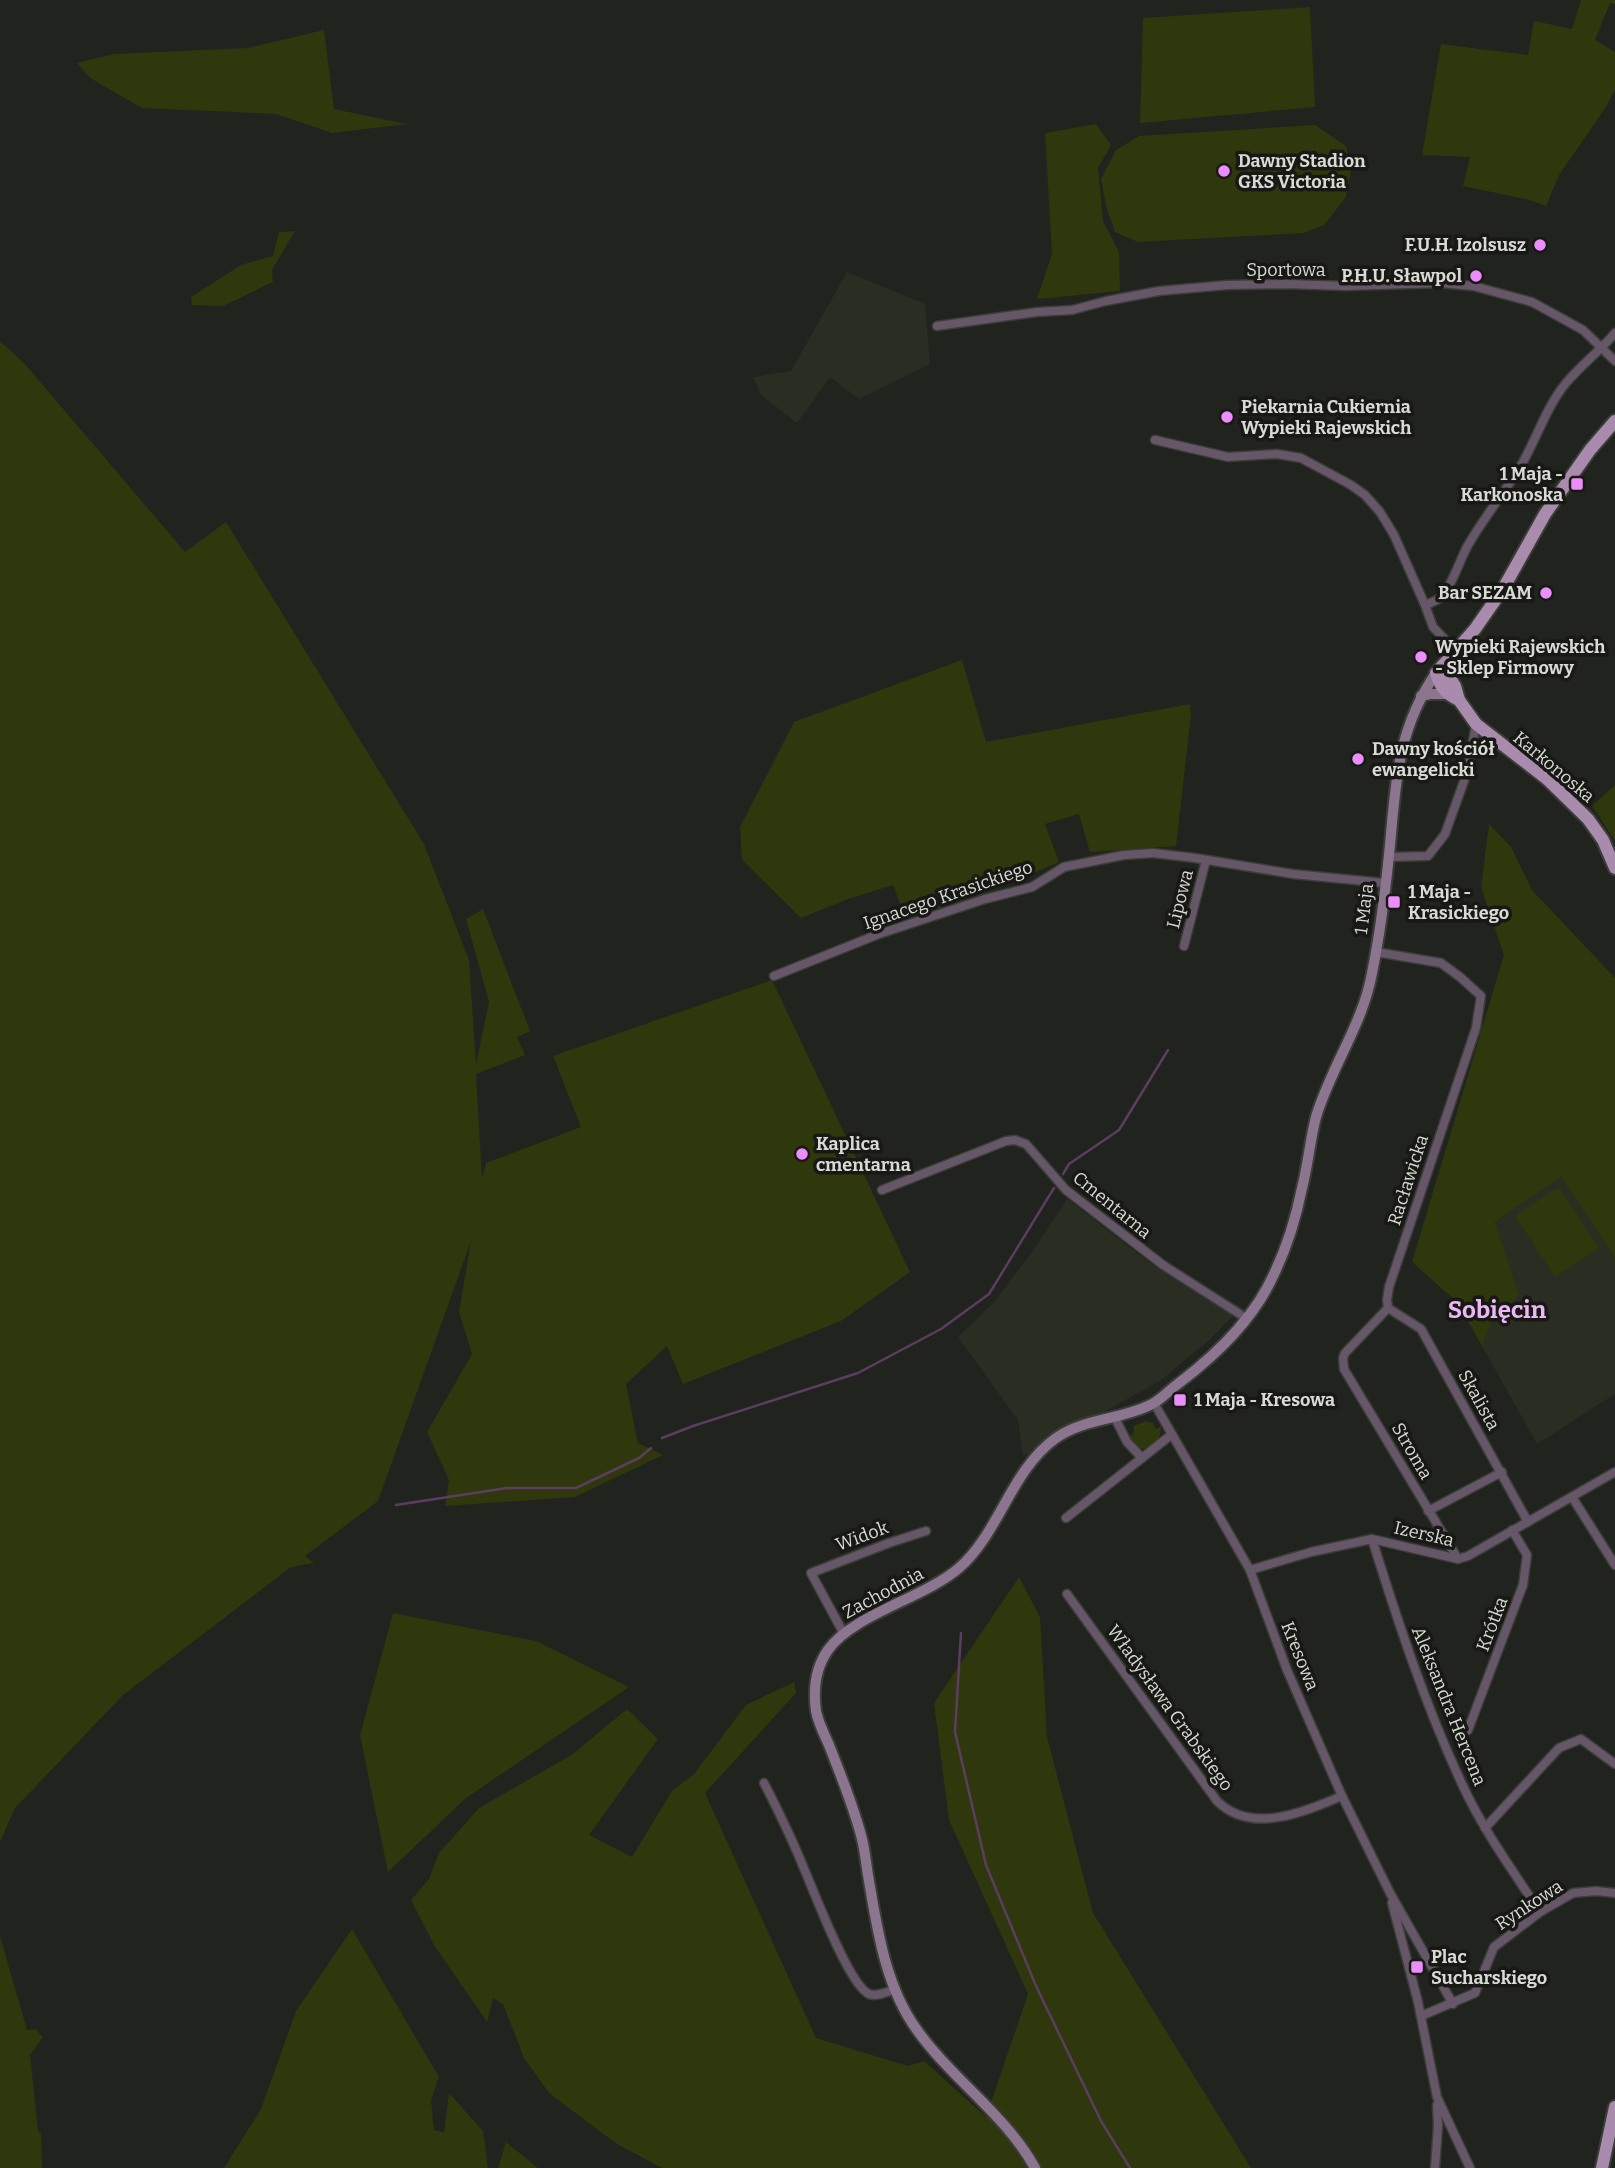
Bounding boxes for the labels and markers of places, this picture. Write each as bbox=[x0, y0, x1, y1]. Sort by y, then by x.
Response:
place label: Dawny Stadion GKS Victoria bbox=[1238, 150, 1366, 193]
marker: Dawny Stadion GKS Victoria bbox=[1216, 163, 1232, 179]
place label: F.U.H. Izolsusz bbox=[1405, 234, 1526, 256]
marker: F.U.H. Izolsusz bbox=[1532, 237, 1548, 253]
place label: P.H.U. Sławpol bbox=[1341, 265, 1462, 287]
marker: P.H.U. Sławpol bbox=[1468, 268, 1484, 284]
place label: Piekarnia Cukiernia Wypieki Rajewskich bbox=[1241, 396, 1412, 439]
marker: Piekarnia Cukiernia Wypieki Rajewskich bbox=[1219, 409, 1235, 425]
place label: 1 Maja - Karkonoska bbox=[1461, 463, 1563, 506]
marker: 1 Maja - Karkonoska bbox=[1569, 476, 1585, 492]
place label: Bar SEZAM bbox=[1438, 582, 1532, 604]
marker: Bar SEZAM bbox=[1538, 585, 1554, 601]
place label: Wypieki Rajewskich - Sklep Firmowy bbox=[1435, 636, 1606, 679]
marker: Wypieki Rajewskich - Sklep Firmowy bbox=[1413, 649, 1429, 665]
place label: Dawny kościół ewangelicki bbox=[1372, 738, 1495, 781]
marker: Dawny kościół ewangelicki bbox=[1350, 751, 1366, 767]
place label: 1 Maja - Krasickiego bbox=[1408, 881, 1509, 924]
marker: 1 Maja - Krasickiego bbox=[1386, 894, 1402, 910]
place label: Kaplica cmentarna bbox=[816, 1133, 911, 1176]
marker: Kaplica cmentarna bbox=[794, 1146, 810, 1162]
place label: 1 Maja - Kresowa bbox=[1194, 1389, 1335, 1411]
marker: 1 Maja - Kresowa bbox=[1172, 1392, 1188, 1408]
place label: Plac Sucharskiego bbox=[1431, 1946, 1547, 1989]
marker: Plac Sucharskiego bbox=[1409, 1959, 1425, 1975]

